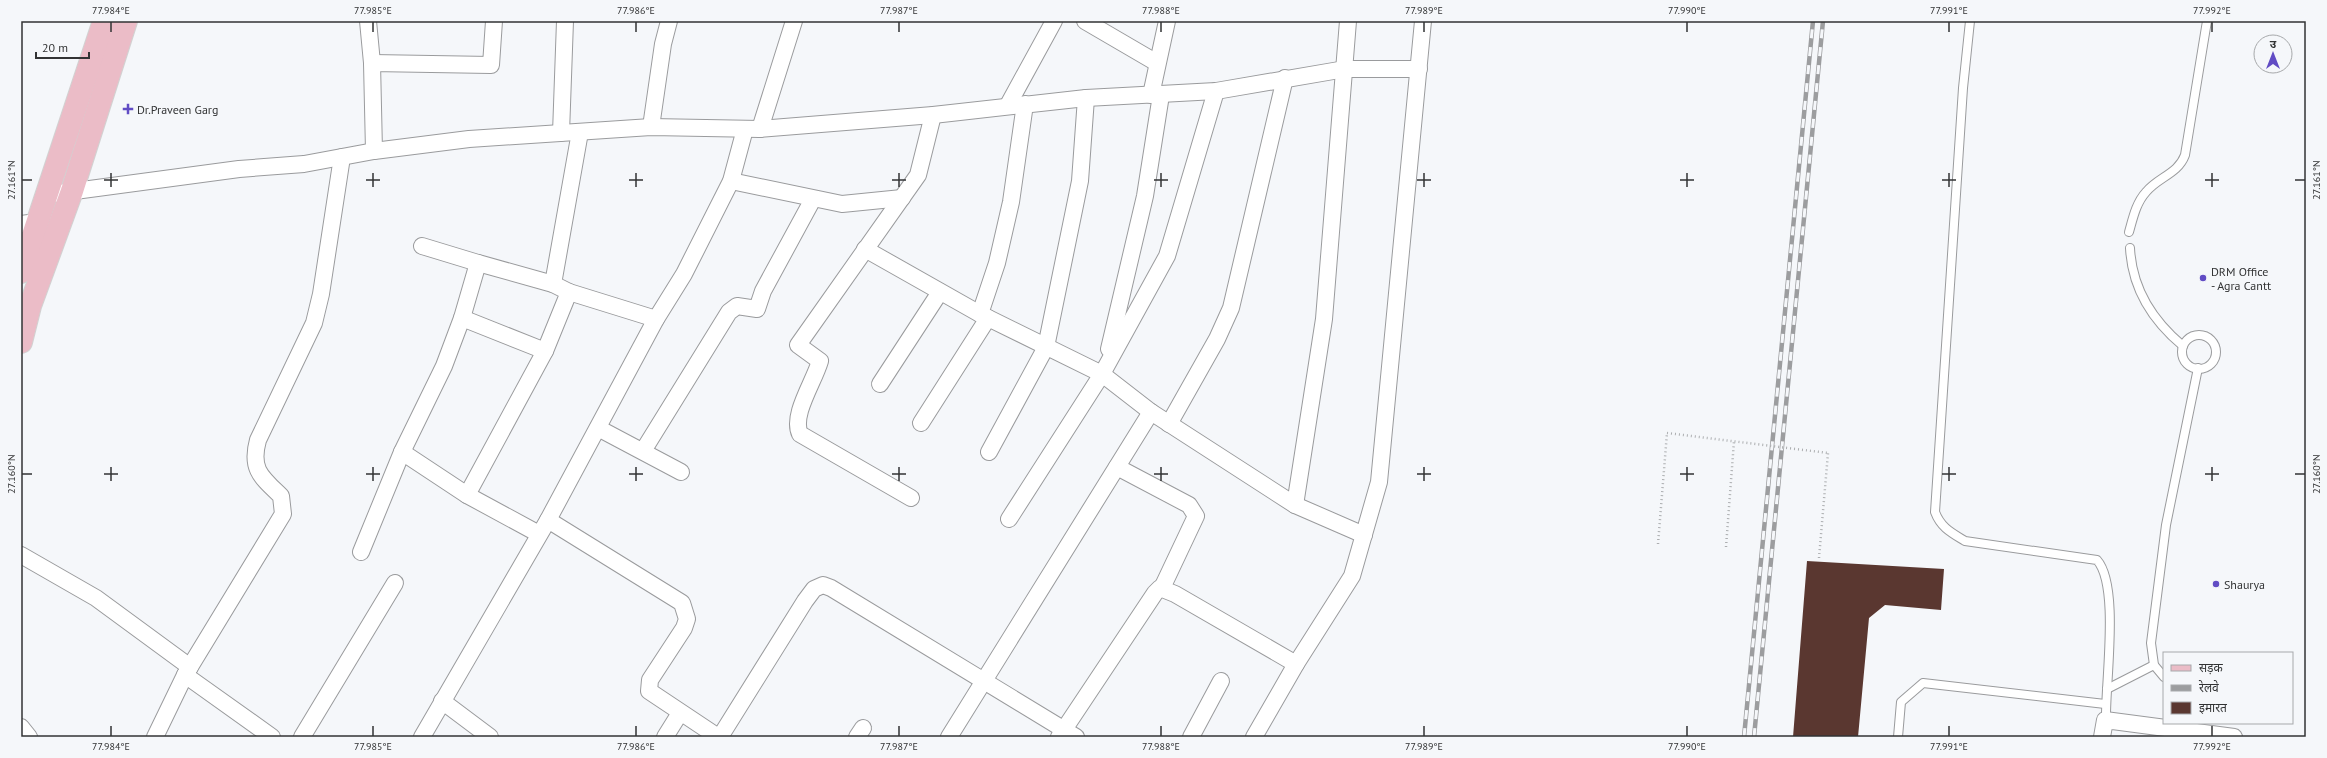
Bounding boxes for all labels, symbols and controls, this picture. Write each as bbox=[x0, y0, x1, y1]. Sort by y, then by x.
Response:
text: 77.984°E bbox=[92, 4, 130, 17]
text: 77.985°E bbox=[354, 4, 392, 17]
text: 77.986°E bbox=[617, 4, 655, 17]
text: 77.987°E bbox=[880, 4, 918, 17]
text: 77.988°E bbox=[1142, 4, 1180, 17]
text: 77.989°E bbox=[1405, 4, 1443, 17]
text: 77.990°E bbox=[1668, 4, 1706, 17]
text: 77.991°E bbox=[1930, 4, 1968, 17]
text: 77.992°E bbox=[2193, 4, 2231, 17]
scale bar bbox=[36, 34, 89, 60]
north arrow bbox=[2253, 34, 2293, 74]
text: उ bbox=[2270, 37, 2277, 51]
text: 20 m bbox=[42, 40, 68, 55]
place label: Dr.Praveen Garg bbox=[137, 102, 218, 117]
marker: Dr.Praveen Garg bbox=[122, 103, 134, 115]
text: 27.161°N bbox=[5, 160, 18, 200]
text: 27.161°N bbox=[2310, 160, 2323, 200]
place label: DRM Office - Agra Cantt bbox=[2211, 264, 2271, 293]
marker: DRM Office - Agra Cantt bbox=[2198, 273, 2208, 283]
text: 27.160°N bbox=[5, 454, 18, 494]
text: 27.160°N bbox=[2310, 454, 2323, 494]
place label: Shaurya bbox=[2224, 577, 2265, 592]
marker: Shaurya bbox=[2211, 579, 2221, 589]
legend bbox=[2163, 652, 2293, 724]
text: सड़क bbox=[2199, 660, 2224, 675]
text: रेलवे bbox=[2199, 680, 2219, 695]
text: इमारत bbox=[2199, 700, 2228, 715]
text: 77.984°E bbox=[92, 740, 130, 753]
text: 77.985°E bbox=[354, 740, 392, 753]
text: 77.986°E bbox=[617, 740, 655, 753]
text: 77.987°E bbox=[880, 740, 918, 753]
text: 77.988°E bbox=[1142, 740, 1180, 753]
text: 77.989°E bbox=[1405, 740, 1443, 753]
text: 77.990°E bbox=[1668, 740, 1706, 753]
text: 77.991°E bbox=[1930, 740, 1968, 753]
text: 77.992°E bbox=[2193, 740, 2231, 753]

